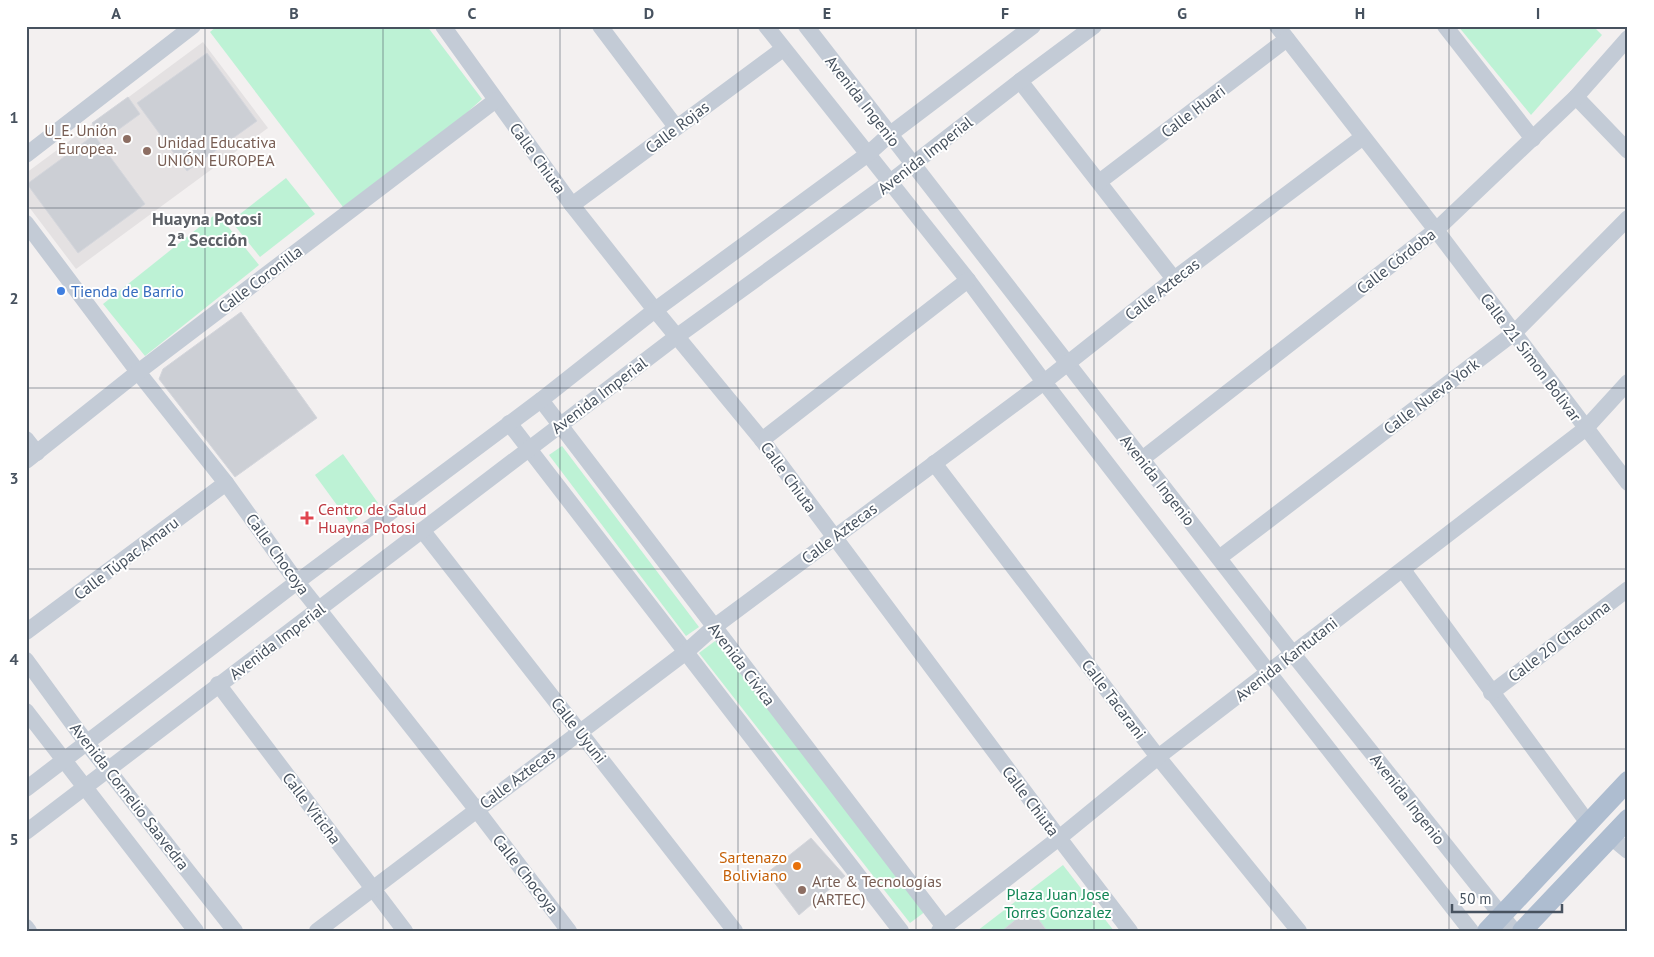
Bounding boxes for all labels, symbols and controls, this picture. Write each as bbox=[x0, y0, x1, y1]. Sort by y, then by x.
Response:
text: A bbox=[111, 3, 121, 23]
text: B bbox=[289, 3, 299, 23]
text: C bbox=[468, 3, 477, 23]
text: D bbox=[644, 3, 654, 23]
text: E bbox=[823, 3, 831, 23]
text: F bbox=[1001, 3, 1009, 23]
text: G bbox=[1177, 3, 1187, 23]
text: H bbox=[1355, 3, 1365, 23]
text: I bbox=[1536, 3, 1540, 23]
street label: Avenida Ingenio bbox=[821, 51, 905, 151]
street label: Calle Huari bbox=[1157, 80, 1229, 142]
street label: Calle Rojas bbox=[641, 96, 713, 158]
text: 1 bbox=[9, 107, 19, 127]
street label: Avenida Imperial bbox=[873, 111, 977, 198]
street label: Calle Chiuta bbox=[506, 119, 570, 197]
place label: U_E. Unión Europea. bbox=[44, 120, 117, 158]
place label: Unidad Educativa UNIÓN EUROPEA bbox=[157, 132, 276, 170]
marker: U_E. Unión Europea. bbox=[121, 133, 133, 145]
marker: Unidad Educativa UNIÓN EUROPEA bbox=[141, 145, 153, 157]
district label: Huayna Potosi 2ª Sección bbox=[152, 207, 262, 251]
street label: Calle Córdoba bbox=[1352, 224, 1440, 298]
street label: Calle Coronilla bbox=[214, 241, 306, 317]
street label: Calle Aztecas bbox=[1121, 253, 1204, 324]
place label: Tienda de Barrio bbox=[71, 281, 184, 301]
marker: Tienda de Barrio bbox=[55, 285, 67, 297]
text: 2 bbox=[9, 288, 19, 308]
street label: Calle 21 Simon Bolivar bbox=[1476, 289, 1586, 426]
street label: Avenida Imperial bbox=[547, 352, 651, 438]
street label: Calle Nueva York bbox=[1379, 353, 1483, 438]
street label: Avenida Ingenio bbox=[1116, 430, 1200, 530]
street label: Calle Chiuta bbox=[757, 438, 821, 516]
text: 3 bbox=[9, 468, 19, 488]
street label: Calle Aztecas bbox=[797, 498, 881, 568]
place label: Centro de Salud Huayna Potosi bbox=[318, 499, 427, 537]
street label: Calle Chocoya bbox=[242, 509, 314, 599]
marker: Centro de Salud Huayna Potosi bbox=[300, 511, 314, 525]
street label: Calle Túpac Amaru bbox=[70, 512, 182, 604]
street label: Calle 20 Chacuma bbox=[1504, 596, 1614, 686]
street label: Avenida Imperial bbox=[225, 598, 329, 684]
street label: Avenida Kantutani bbox=[1231, 613, 1341, 705]
street label: Avenida Cívica bbox=[704, 618, 780, 710]
text: 4 bbox=[9, 649, 19, 669]
street label: Calle Tacarani bbox=[1077, 655, 1151, 743]
street label: Calle Uyuni bbox=[547, 693, 611, 767]
street label: Avenida Cornelio Saavedra bbox=[66, 718, 194, 874]
street label: Calle Aztecas bbox=[475, 743, 559, 813]
street label: Avenida Ingenio bbox=[1366, 749, 1450, 849]
street label: Calle Chiuta bbox=[998, 762, 1064, 840]
street label: Calle Viticha bbox=[278, 768, 346, 848]
text: 5 bbox=[9, 829, 19, 849]
street label: Calle Chocoya bbox=[489, 830, 563, 918]
place label: Sartenazo Boliviano bbox=[719, 847, 787, 885]
marker: Sartenazo Boliviano bbox=[791, 860, 803, 872]
place label: Arte & Tecnologías (ARTEC) bbox=[812, 871, 942, 909]
scale bar bbox=[1452, 882, 1562, 914]
marker: Arte & Tecnologías (ARTEC) bbox=[796, 884, 808, 896]
park label: Plaza Juan Jose Torres Gonzalez bbox=[1004, 884, 1112, 922]
text: 50 m bbox=[1459, 889, 1492, 908]

